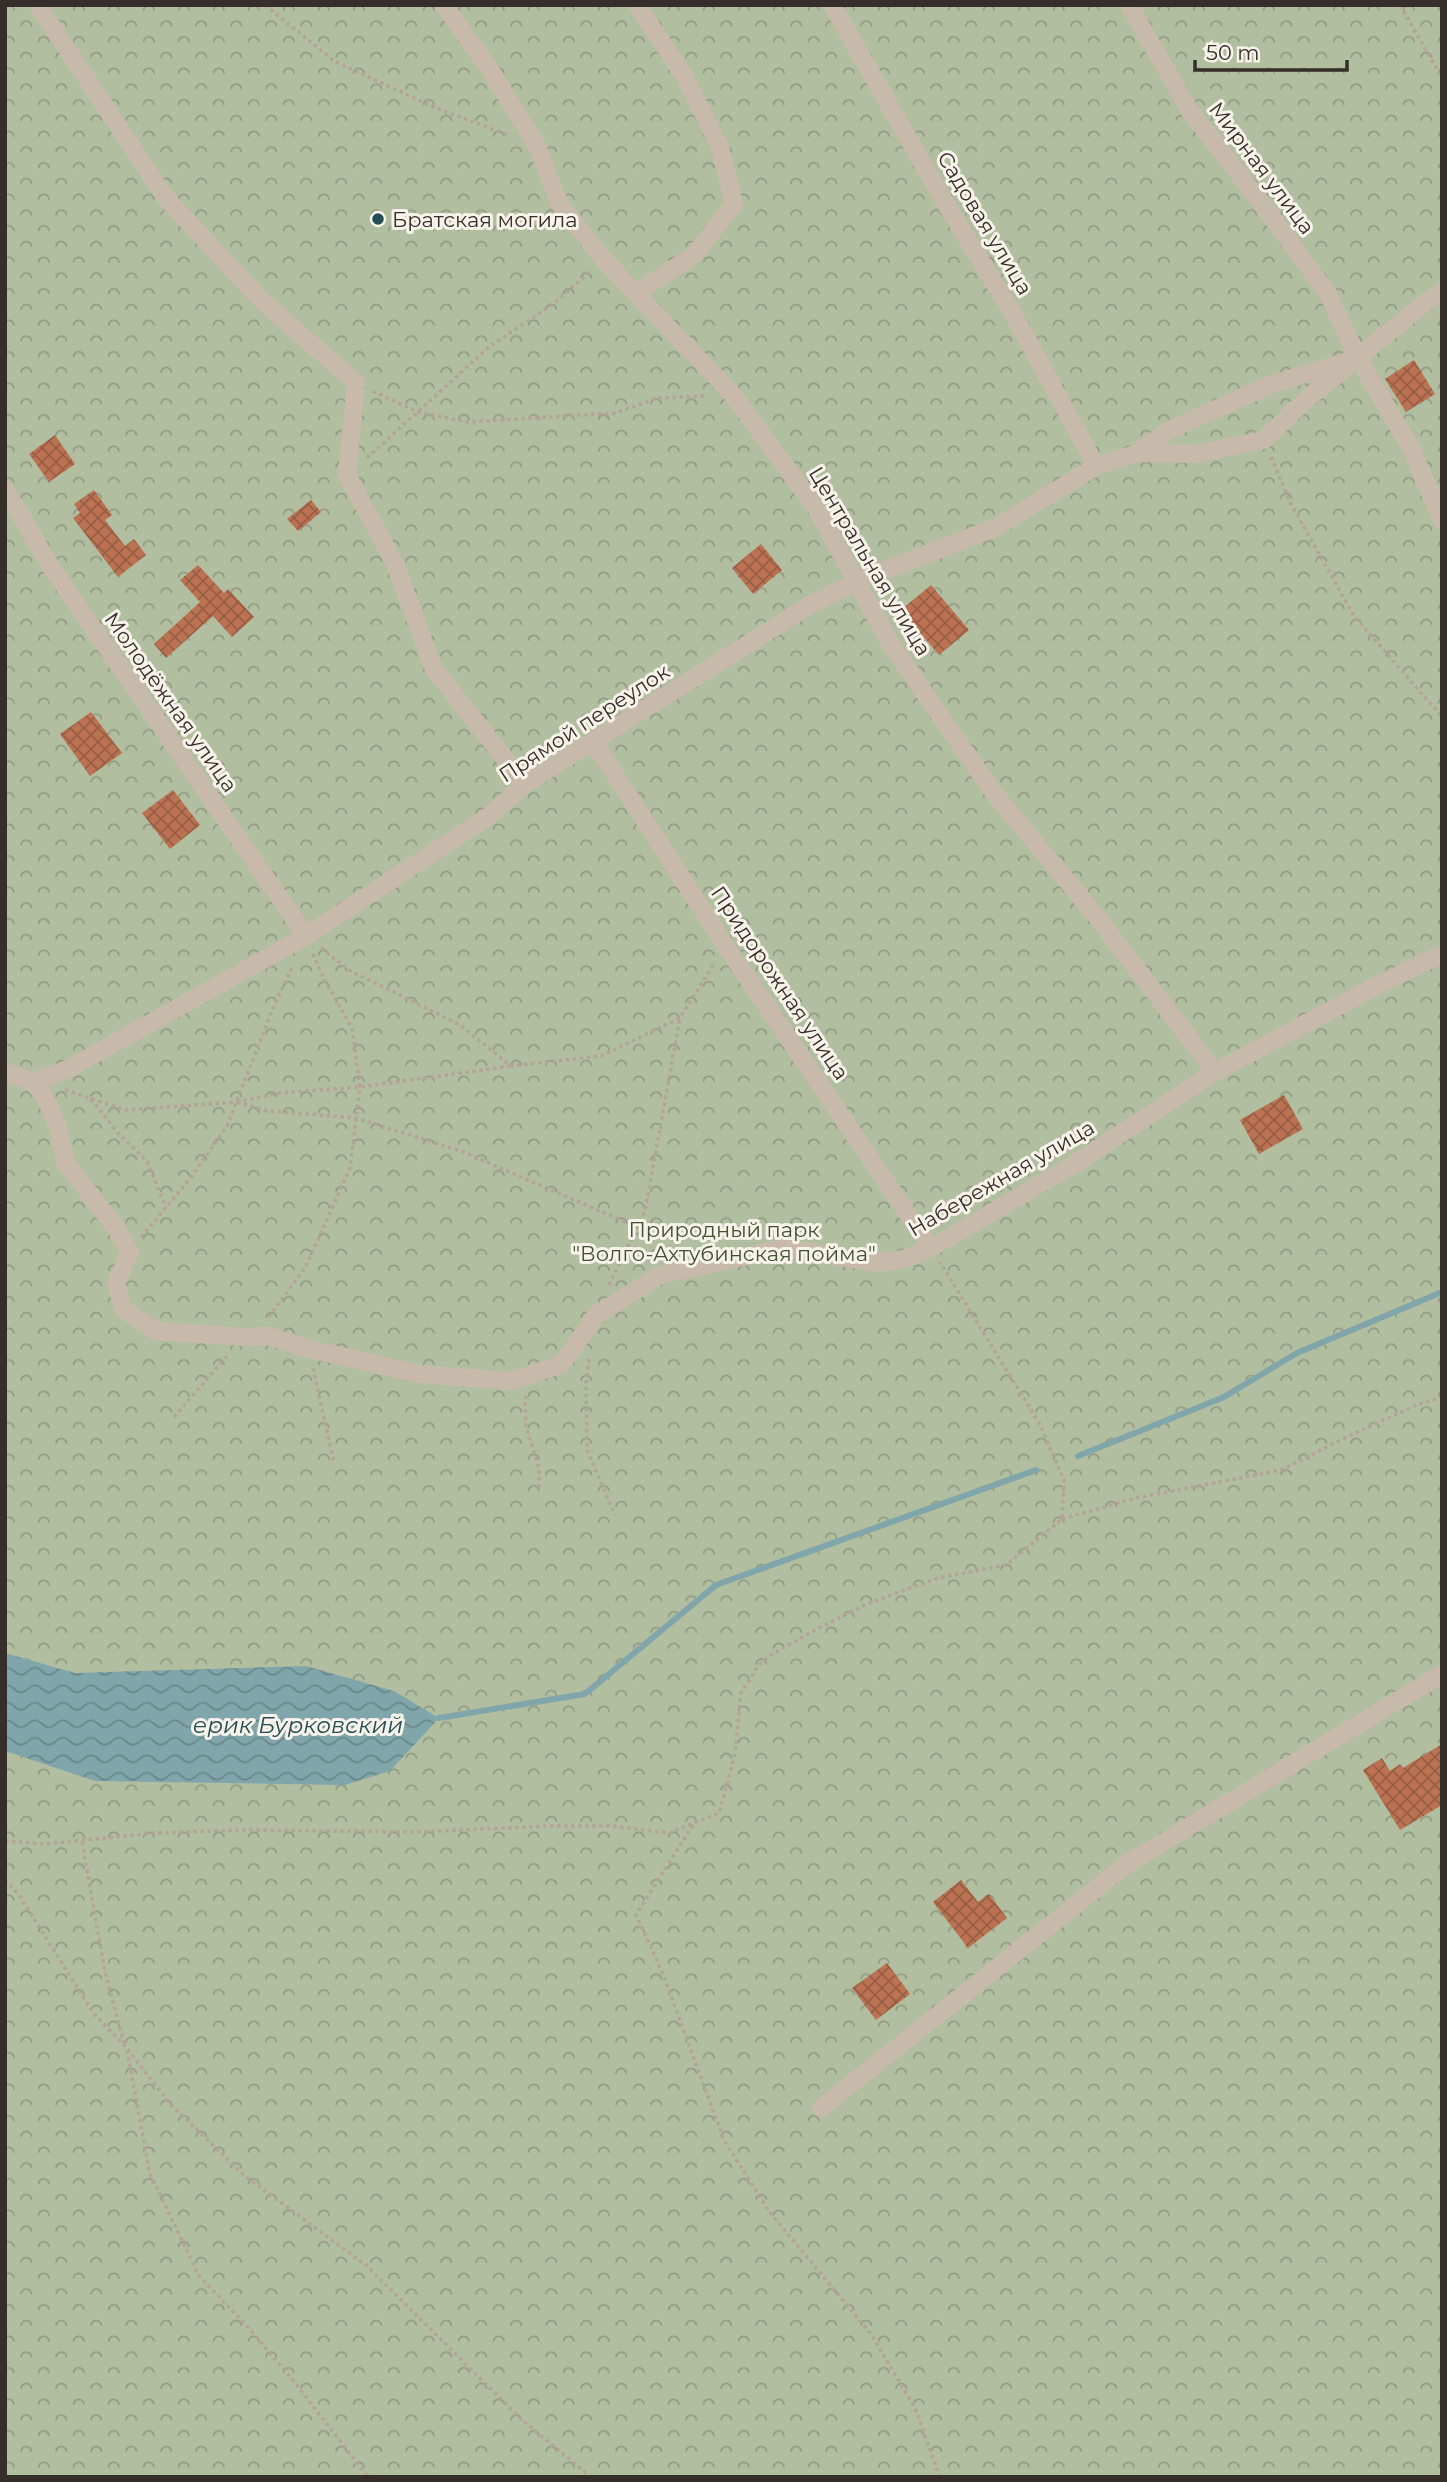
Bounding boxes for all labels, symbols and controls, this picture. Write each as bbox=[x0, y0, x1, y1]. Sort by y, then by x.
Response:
scale bar bbox=[1195, 28, 1347, 72]
text: 50 m bbox=[1206, 40, 1260, 65]
street label: Мирная улица bbox=[1204, 97, 1320, 239]
street label: Садовая улица bbox=[932, 147, 1038, 299]
place label: Братская могила bbox=[392, 207, 577, 232]
marker: Братская могила bbox=[370, 211, 386, 227]
street label: Центральная улица bbox=[804, 462, 936, 660]
street label: Молодёжная улица bbox=[99, 607, 243, 797]
street label: Прямой переулок bbox=[494, 658, 674, 788]
street label: Придорожная улица bbox=[706, 881, 854, 1085]
street label: Набережная улица bbox=[903, 1114, 1099, 1242]
park label: Природный парк "Волго-Ахтубинская пойма" bbox=[572, 1217, 876, 1266]
water label: ерик Бурковский bbox=[193, 1711, 403, 1739]

